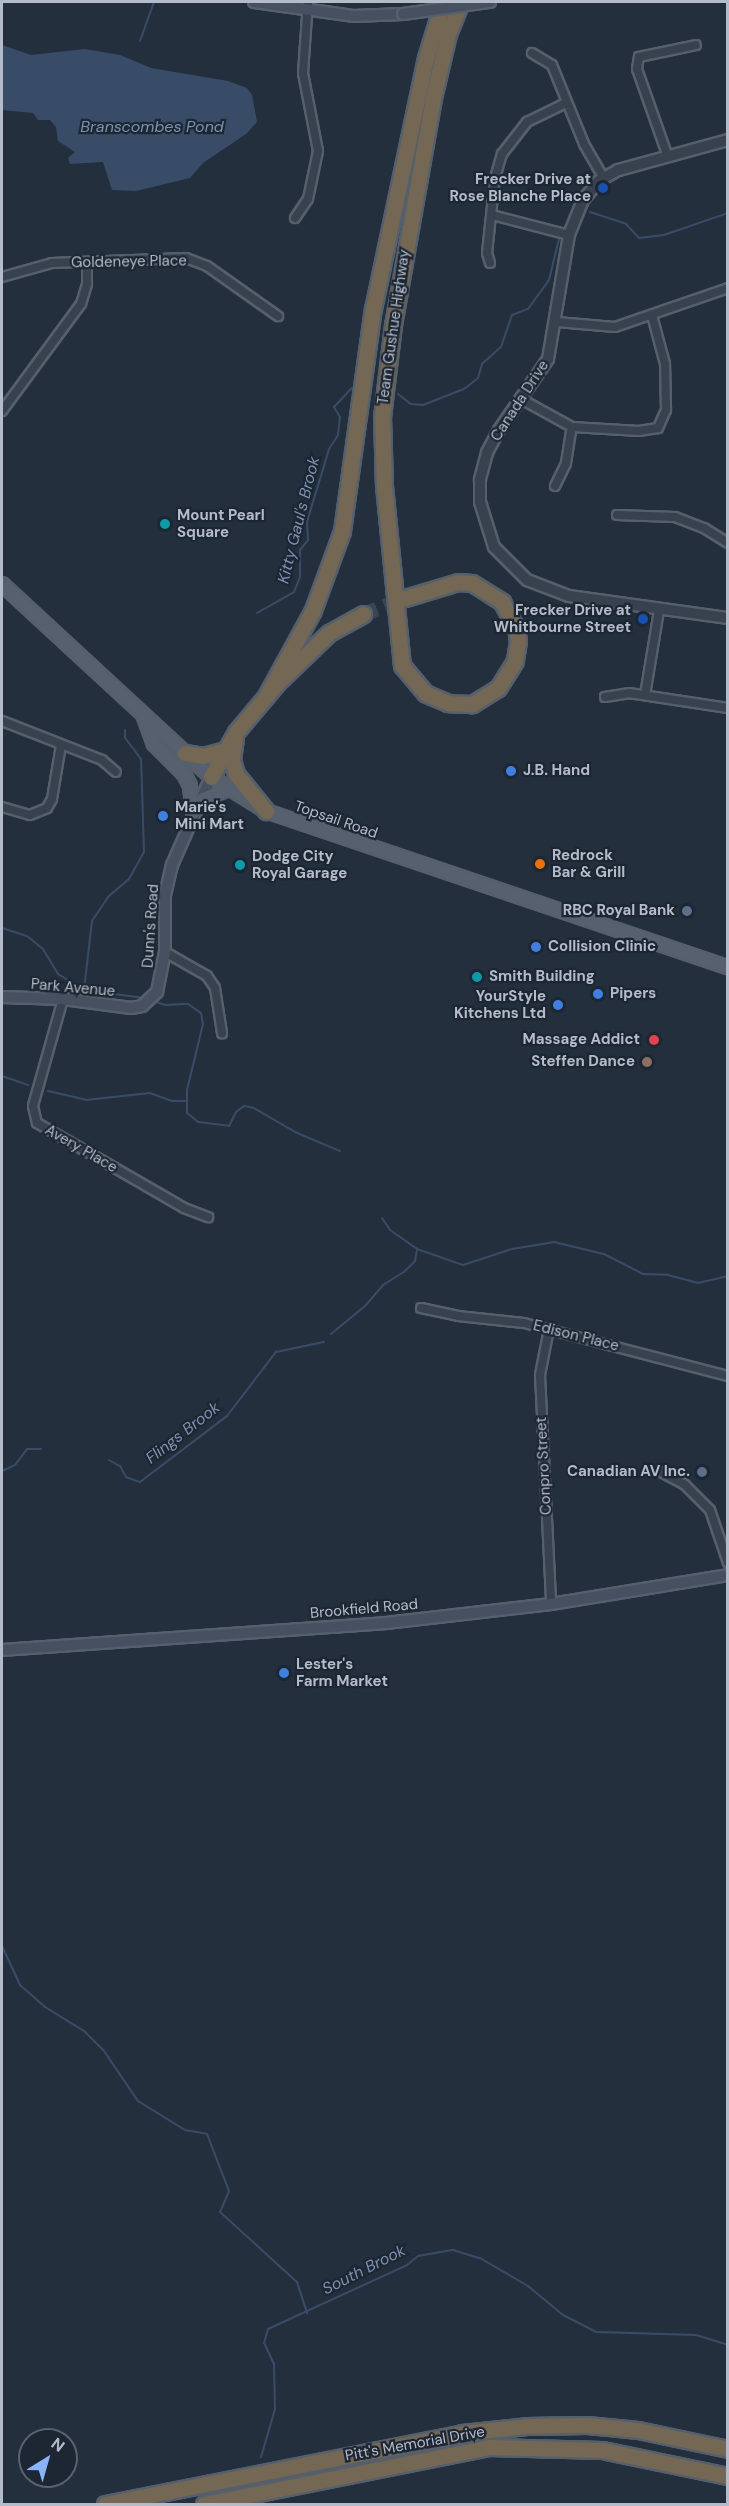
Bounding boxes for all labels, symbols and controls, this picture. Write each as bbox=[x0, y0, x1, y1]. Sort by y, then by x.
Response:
water label: Branscombes Pond bbox=[80, 117, 224, 137]
place label: Frecker Drive at Rose Blanche Place bbox=[450, 170, 591, 205]
marker: Frecker Drive at Rose Blanche Place bbox=[596, 181, 610, 195]
street label: Team Gushue Highway bbox=[374, 248, 414, 406]
street label: Goldeneye Place bbox=[71, 252, 187, 272]
street label: Canada Drive bbox=[487, 357, 553, 445]
water label: Kitty Gaul's Brook bbox=[274, 454, 324, 586]
place label: Mount Pearl Square bbox=[177, 506, 265, 541]
marker: Mount Pearl Square bbox=[158, 517, 172, 531]
place label: Frecker Drive at Whitbourne Street bbox=[494, 601, 631, 636]
marker: Frecker Drive at Whitbourne Street bbox=[636, 612, 650, 626]
place label: J.B. Hand bbox=[523, 762, 590, 780]
marker: J.B. Hand bbox=[504, 764, 518, 778]
street label: Topsail Road bbox=[292, 797, 380, 843]
place label: Marie's Mini Mart bbox=[175, 798, 244, 833]
marker: Marie's Mini Mart bbox=[156, 809, 170, 823]
place label: Redrock Bar & Grill bbox=[552, 846, 625, 881]
place label: Dodge City Royal Garage bbox=[252, 847, 347, 882]
marker: Redrock Bar & Grill bbox=[533, 857, 547, 871]
marker: Dodge City Royal Garage bbox=[233, 858, 247, 872]
street label: Dunn's Road bbox=[139, 883, 163, 969]
place label: RBC Royal Bank bbox=[563, 902, 675, 920]
marker: RBC Royal Bank bbox=[680, 904, 694, 918]
place label: Collision Clinic bbox=[548, 938, 656, 956]
marker: Collision Clinic bbox=[529, 940, 543, 954]
place label: Smith Building bbox=[489, 968, 595, 986]
marker: Smith Building bbox=[470, 970, 484, 984]
street label: Park Avenue bbox=[30, 975, 116, 1001]
place label: Pipers bbox=[610, 985, 656, 1003]
place label: YourStyle Kitchens Ltd bbox=[454, 987, 546, 1022]
marker: Pipers bbox=[591, 987, 605, 1001]
marker: YourStyle Kitchens Ltd bbox=[551, 998, 565, 1012]
place label: Massage Addict bbox=[522, 1031, 640, 1049]
marker: Massage Addict bbox=[645, 1031, 663, 1049]
place label: Steffen Dance bbox=[531, 1053, 635, 1071]
marker: Steffen Dance bbox=[640, 1055, 654, 1069]
street label: Avery Place bbox=[42, 1121, 120, 1177]
street label: Edison Place bbox=[531, 1317, 621, 1355]
water label: Flings Brook bbox=[142, 1398, 224, 1468]
street label: Conpro Street bbox=[532, 1416, 556, 1516]
place label: Canadian AV Inc. bbox=[567, 1463, 690, 1481]
marker: Canadian AV Inc. bbox=[695, 1465, 709, 1479]
street label: Brookfield Road bbox=[309, 1595, 419, 1623]
place label: Lester's Farm Market bbox=[296, 1655, 388, 1690]
marker: Lester's Farm Market bbox=[277, 1666, 291, 1680]
water label: South Brook bbox=[319, 2241, 409, 2299]
street label: Pitt's Memorial Drive bbox=[344, 2423, 486, 2465]
north arrow bbox=[18, 2428, 78, 2488]
text: N bbox=[47, 2433, 69, 2457]

